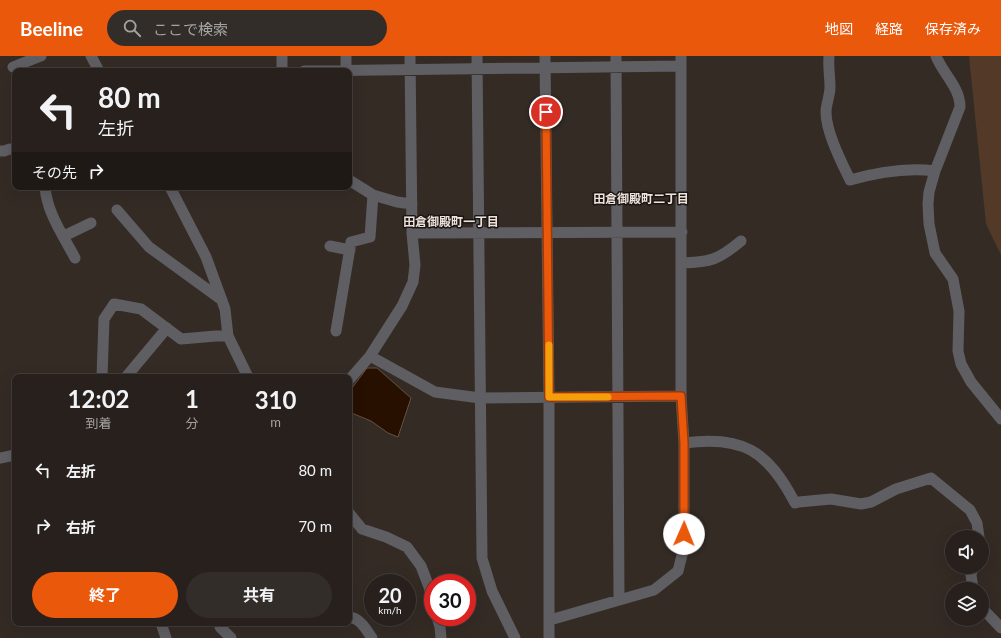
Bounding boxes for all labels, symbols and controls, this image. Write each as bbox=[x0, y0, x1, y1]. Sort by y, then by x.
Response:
search box bbox=[107, 10, 387, 46]
text: Beeline bbox=[20, 17, 83, 40]
icon: search bbox=[121, 17, 143, 39]
text: ここで検索 bbox=[153, 20, 228, 38]
text: 地図 bbox=[825, 20, 853, 37]
text: 経路 bbox=[875, 20, 903, 37]
text: 保存済み bbox=[925, 20, 981, 37]
text: 80 m bbox=[98, 80, 161, 114]
icon: left bbox=[32, 84, 84, 136]
pin bbox=[529, 95, 563, 129]
icon: arrive bbox=[535, 101, 557, 123]
text: 左折 bbox=[98, 117, 134, 139]
icon: right bbox=[85, 160, 107, 182]
text: その先 bbox=[32, 163, 77, 181]
district label: 田倉御殿町二丁目 bbox=[593, 191, 689, 206]
district label: 田倉御殿町一丁目 bbox=[403, 214, 499, 229]
text: 12:02 bbox=[68, 384, 129, 413]
text: 1 bbox=[185, 384, 199, 413]
text: 310 bbox=[255, 385, 296, 414]
text: m bbox=[270, 414, 281, 430]
text: 到着 bbox=[86, 415, 112, 431]
text: 分 bbox=[186, 415, 199, 431]
icon: left bbox=[32, 459, 54, 481]
text: 80 m bbox=[298, 461, 332, 479]
text: 左折 bbox=[66, 462, 96, 480]
position arrow bbox=[663, 513, 705, 555]
icon: right bbox=[32, 515, 54, 537]
text: 70 m bbox=[298, 517, 332, 535]
text: 右折 bbox=[66, 518, 96, 536]
map controls bbox=[945, 530, 989, 626]
button: sound bbox=[945, 530, 989, 574]
button: 終了 bbox=[32, 572, 178, 618]
button: 共有 bbox=[186, 572, 332, 618]
speed limit sign: 30 bbox=[424, 574, 476, 626]
button: layers bbox=[945, 582, 989, 626]
text: 20 bbox=[378, 583, 402, 607]
text: km/h bbox=[378, 604, 402, 616]

